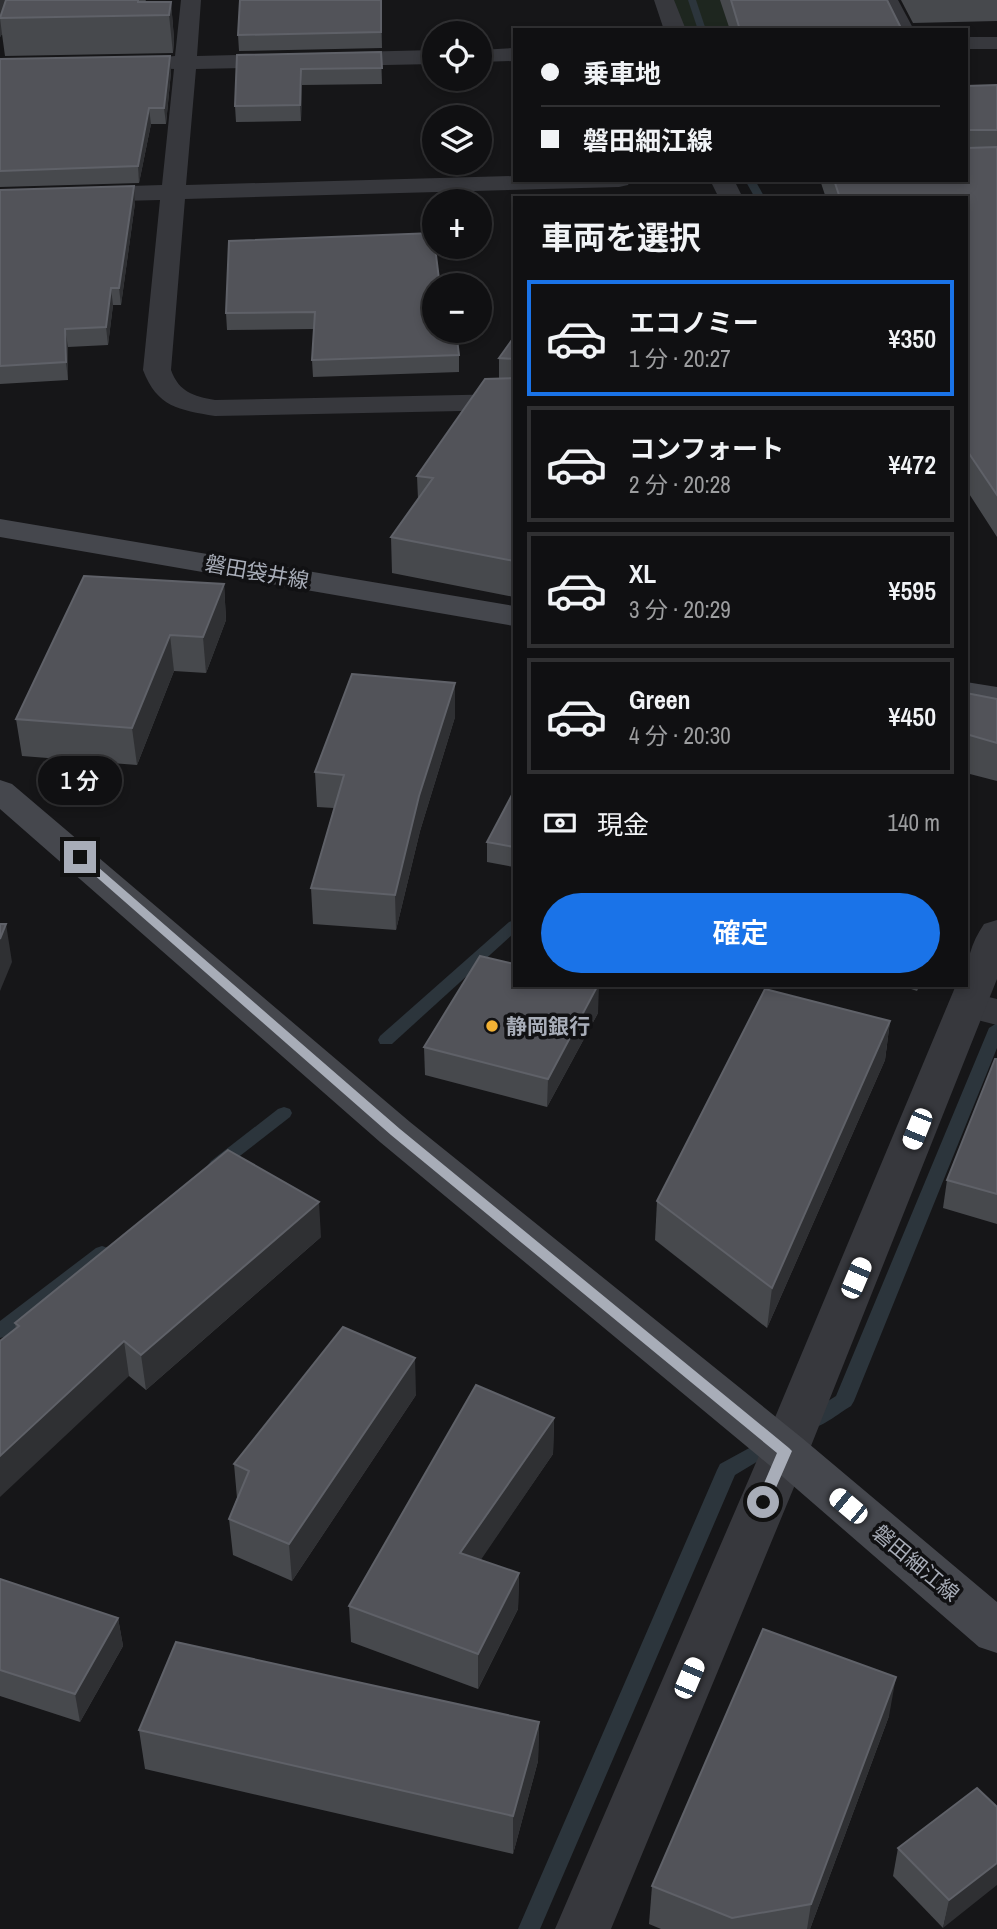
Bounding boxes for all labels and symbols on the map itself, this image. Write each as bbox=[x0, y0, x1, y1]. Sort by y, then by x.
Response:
street label: 磐田袋井線 bbox=[203, 549, 311, 595]
callout: 1 分 bbox=[38, 756, 122, 804]
route end bbox=[64, 841, 96, 873]
place label: 静岡銀行 bbox=[506, 1012, 590, 1041]
marker: 静岡銀行 bbox=[484, 1018, 500, 1034]
car bbox=[900, 1106, 935, 1152]
car bbox=[839, 1255, 874, 1301]
car bbox=[826, 1484, 871, 1528]
route start bbox=[747, 1486, 779, 1518]
street label: 磐田細江線 bbox=[866, 1518, 966, 1608]
car bbox=[672, 1655, 707, 1701]

